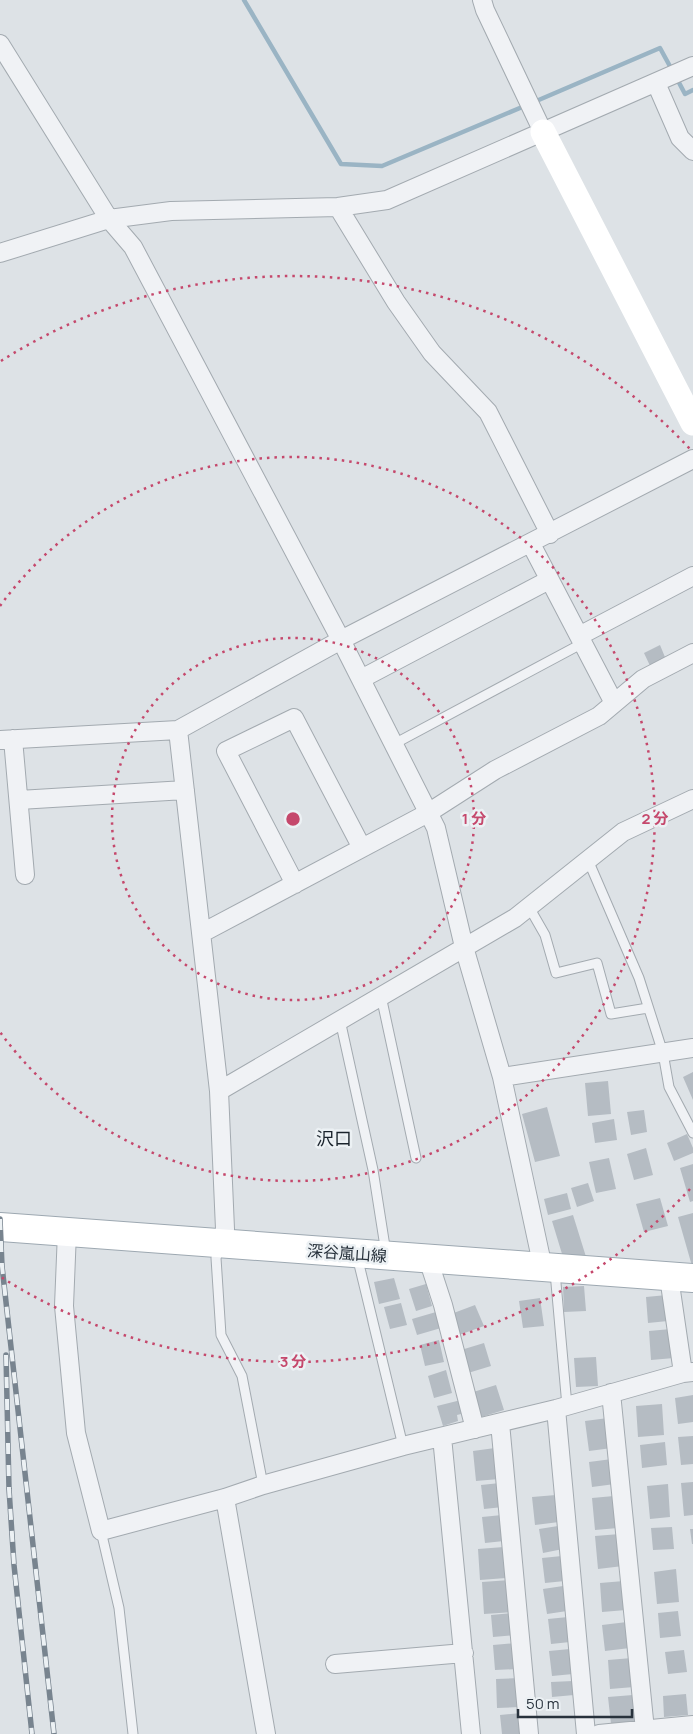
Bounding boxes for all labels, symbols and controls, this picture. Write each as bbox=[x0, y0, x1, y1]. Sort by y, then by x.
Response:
text: 1 分 bbox=[462, 808, 486, 829]
text: 2 分 bbox=[642, 808, 668, 829]
centre of rings bbox=[284, 810, 302, 828]
district label: 沢口 bbox=[316, 1126, 352, 1150]
street label: 深谷嵐山線 bbox=[306, 1239, 388, 1267]
text: 3 分 bbox=[280, 1351, 306, 1372]
scale bar bbox=[518, 1686, 632, 1718]
text: 50 m bbox=[526, 1693, 560, 1714]

